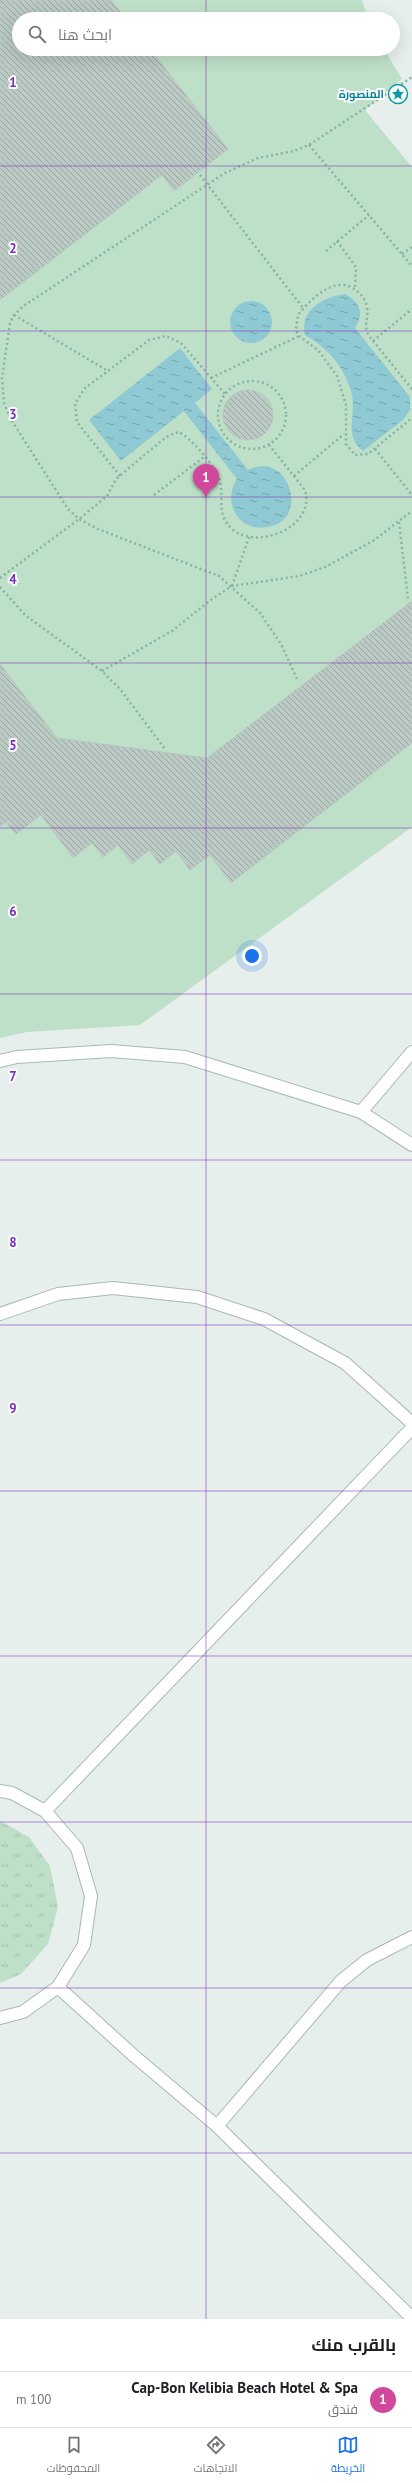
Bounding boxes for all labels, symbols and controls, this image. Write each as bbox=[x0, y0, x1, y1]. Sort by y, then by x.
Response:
search box bbox=[12, 12, 400, 56]
icon: search bbox=[26, 23, 48, 45]
text: ابحث هنا bbox=[58, 25, 112, 44]
text: 1 bbox=[9, 74, 17, 91]
place icon: المنصورة bbox=[387, 83, 409, 105]
place label: المنصورة bbox=[339, 87, 384, 102]
text: 2 bbox=[9, 240, 17, 257]
text: 3 bbox=[9, 406, 17, 423]
pin: 1 bbox=[193, 464, 219, 497]
text: 4 bbox=[9, 571, 17, 588]
text: 5 bbox=[9, 737, 17, 754]
text: 6 bbox=[9, 903, 17, 920]
your location bbox=[242, 946, 262, 966]
text: 7 bbox=[9, 1068, 17, 1085]
text: 8 bbox=[9, 1234, 17, 1251]
text: 9 bbox=[9, 1400, 17, 1417]
text: بالقرب منك bbox=[312, 2334, 396, 2356]
text: Cap-Bon Kelibia Beach Hotel & Spa bbox=[131, 2378, 358, 2397]
text: 100 m bbox=[16, 2391, 51, 2408]
text: 1 bbox=[379, 2391, 387, 2408]
text: فندق bbox=[328, 2401, 358, 2418]
tab: المحفوظات bbox=[47, 2434, 100, 2478]
tab: الاتجاهات bbox=[194, 2434, 237, 2478]
tab: الخريطة bbox=[331, 2434, 365, 2478]

